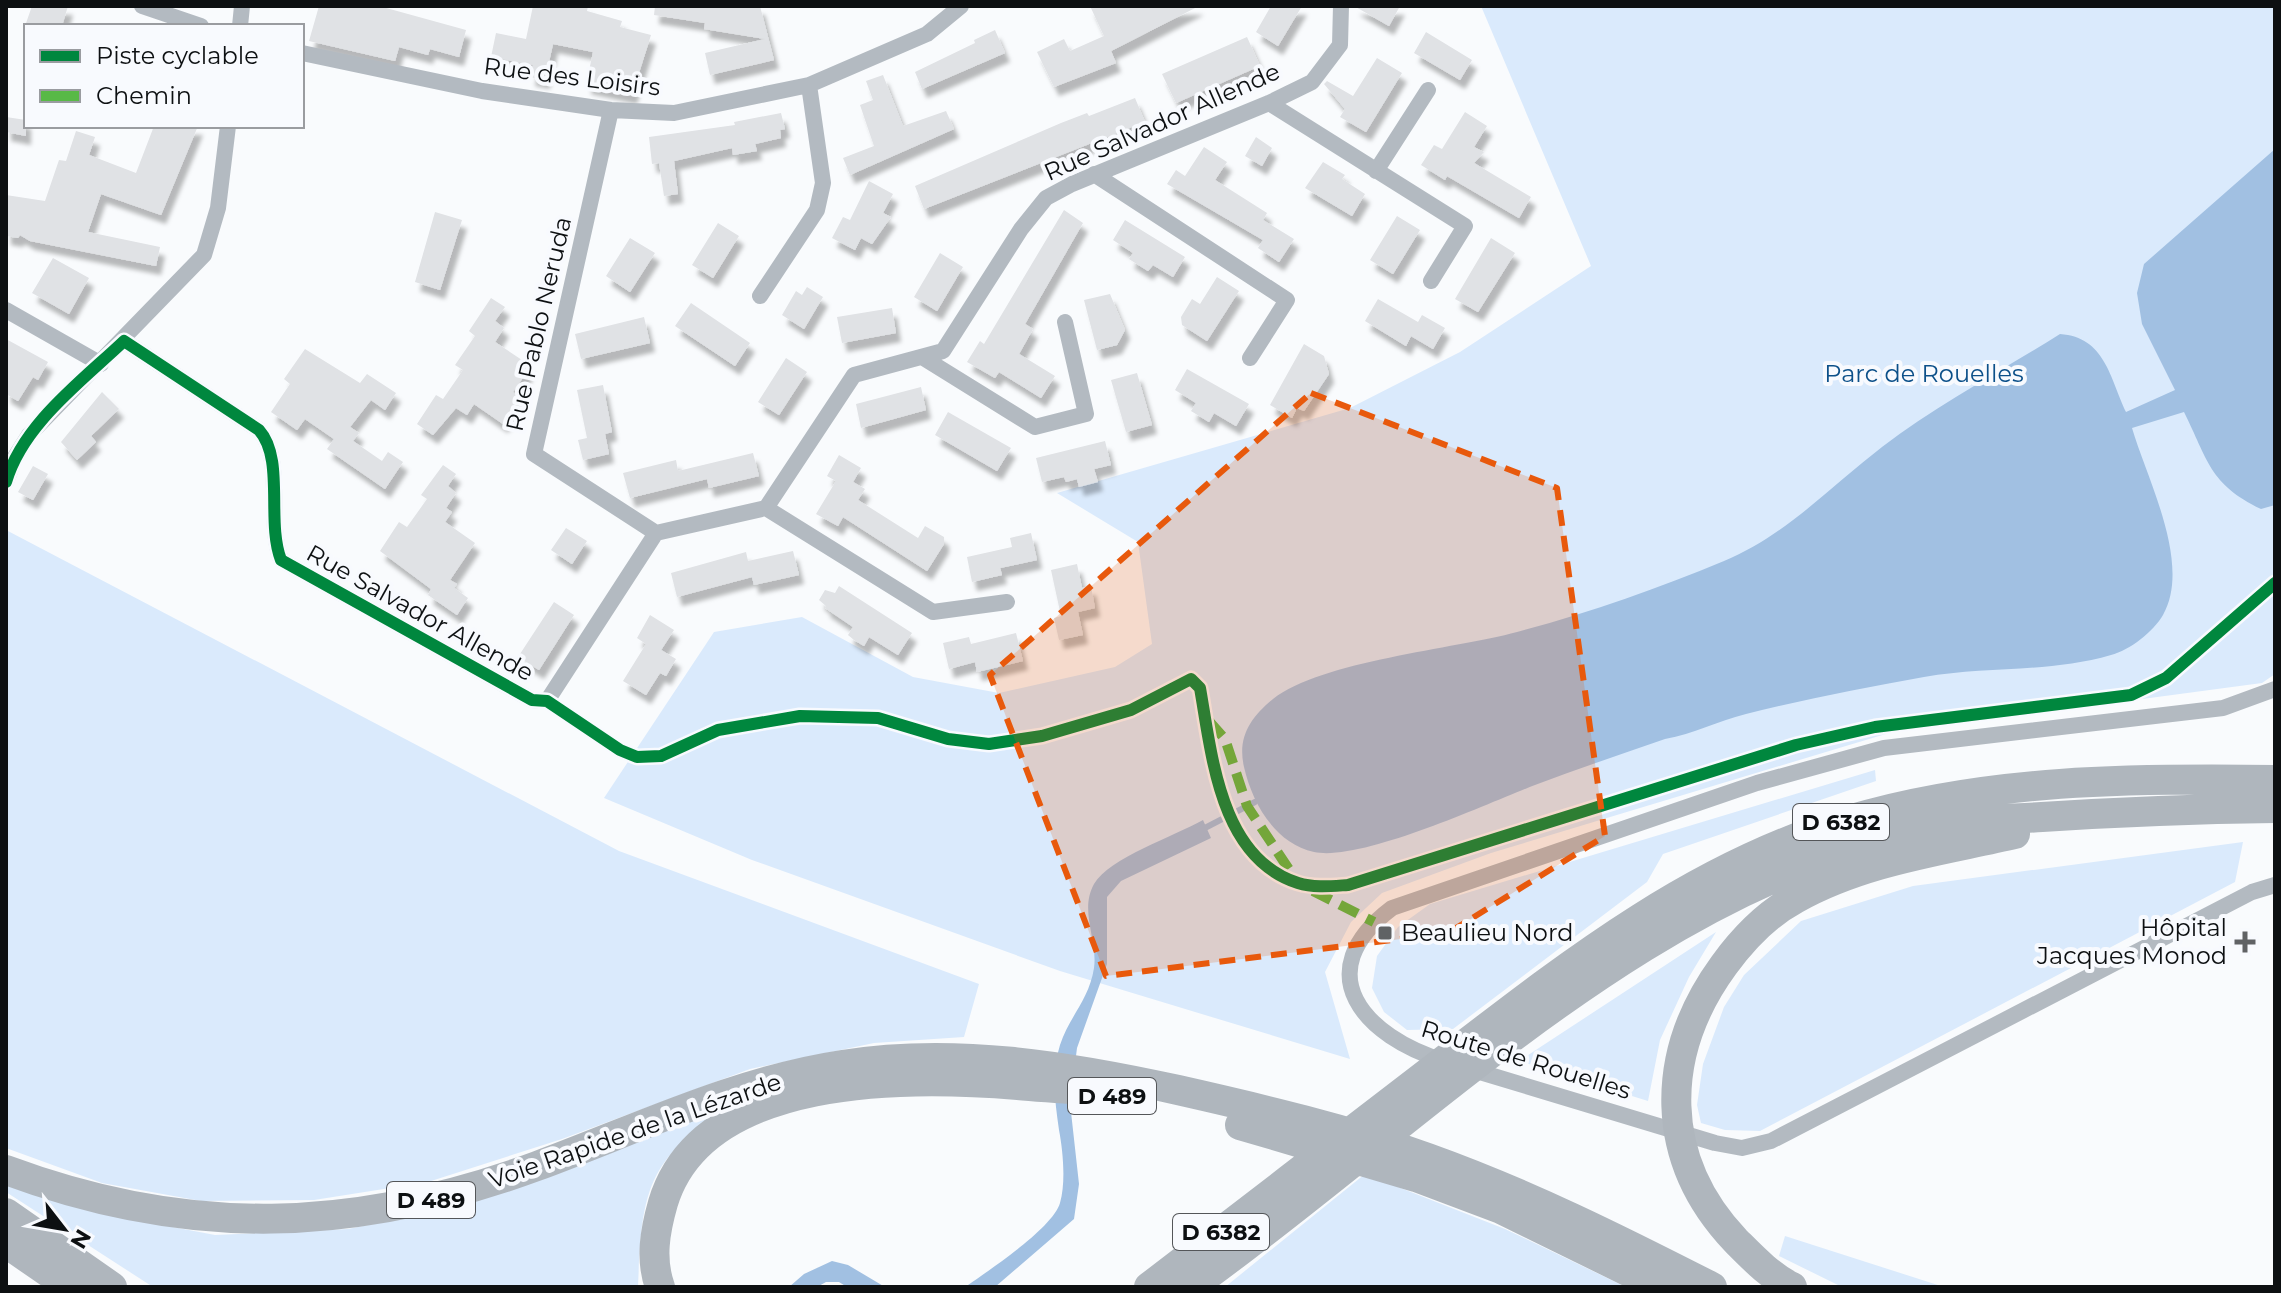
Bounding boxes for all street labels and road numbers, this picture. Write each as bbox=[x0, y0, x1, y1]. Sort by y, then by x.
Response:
street label: Rue des Loisirs bbox=[482, 51, 662, 102]
street label: Rue Salvador Allende bbox=[1039, 56, 1284, 187]
street label: Rue Pablo Neruda bbox=[500, 214, 577, 434]
street label: Rue Salvador Allende bbox=[302, 538, 539, 687]
road number: D 6382 bbox=[1793, 804, 1889, 840]
street label: Route de Rouelles bbox=[1418, 1014, 1635, 1105]
street label: Voie Rapide de la Lézarde bbox=[485, 1067, 785, 1194]
road number: D 489 bbox=[1068, 1078, 1156, 1114]
road number: D 489 bbox=[387, 1182, 475, 1218]
road number: D 6382 bbox=[1173, 1214, 1269, 1250]

